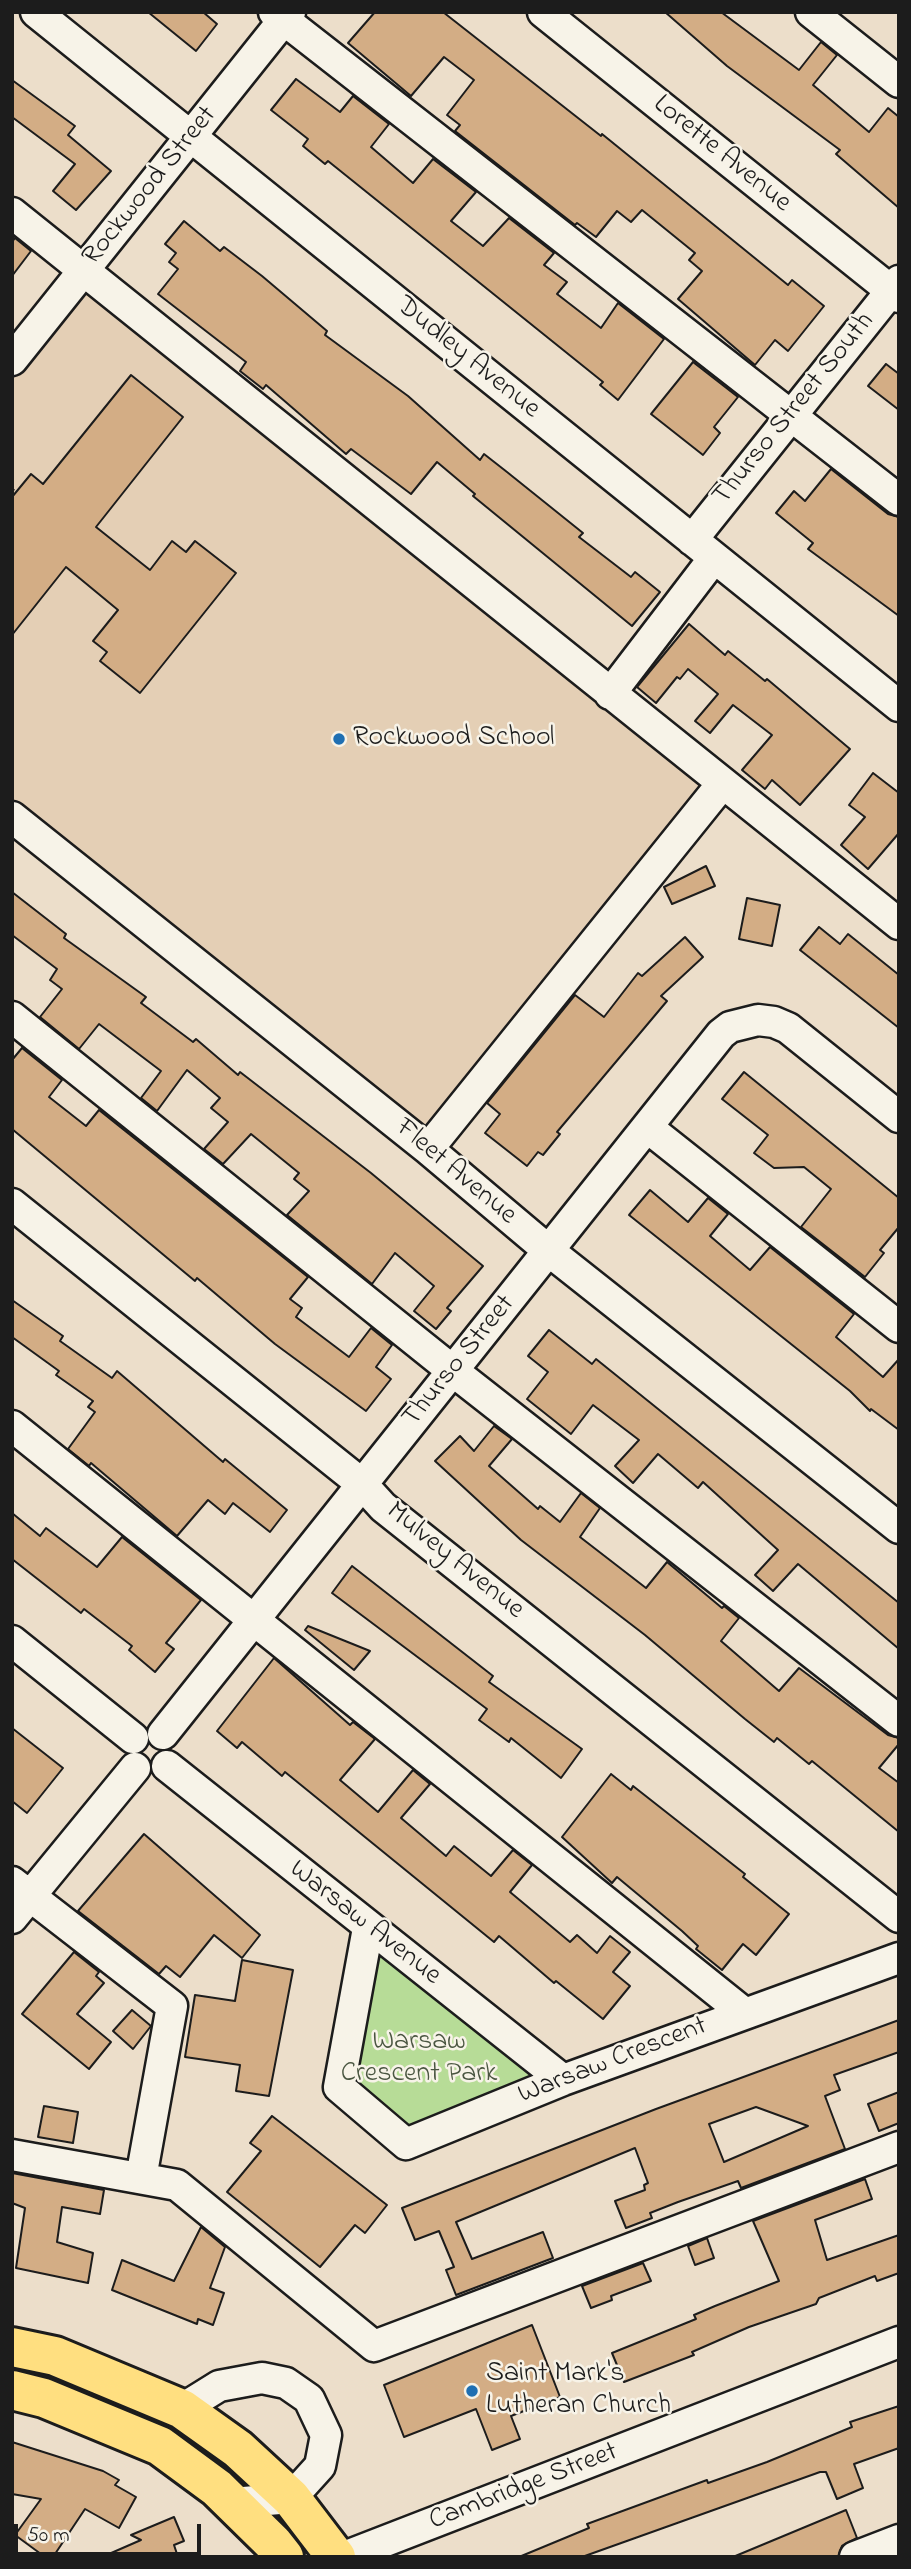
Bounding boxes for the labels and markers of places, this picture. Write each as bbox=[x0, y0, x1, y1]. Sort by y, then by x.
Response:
place label: Rockwood School bbox=[353, 722, 554, 756]
marker: Rockwood School bbox=[331, 731, 347, 747]
place label: Saint Mark's Lutheran Church bbox=[486, 2358, 671, 2424]
marker: Saint Mark's Lutheran Church bbox=[464, 2383, 480, 2399]

